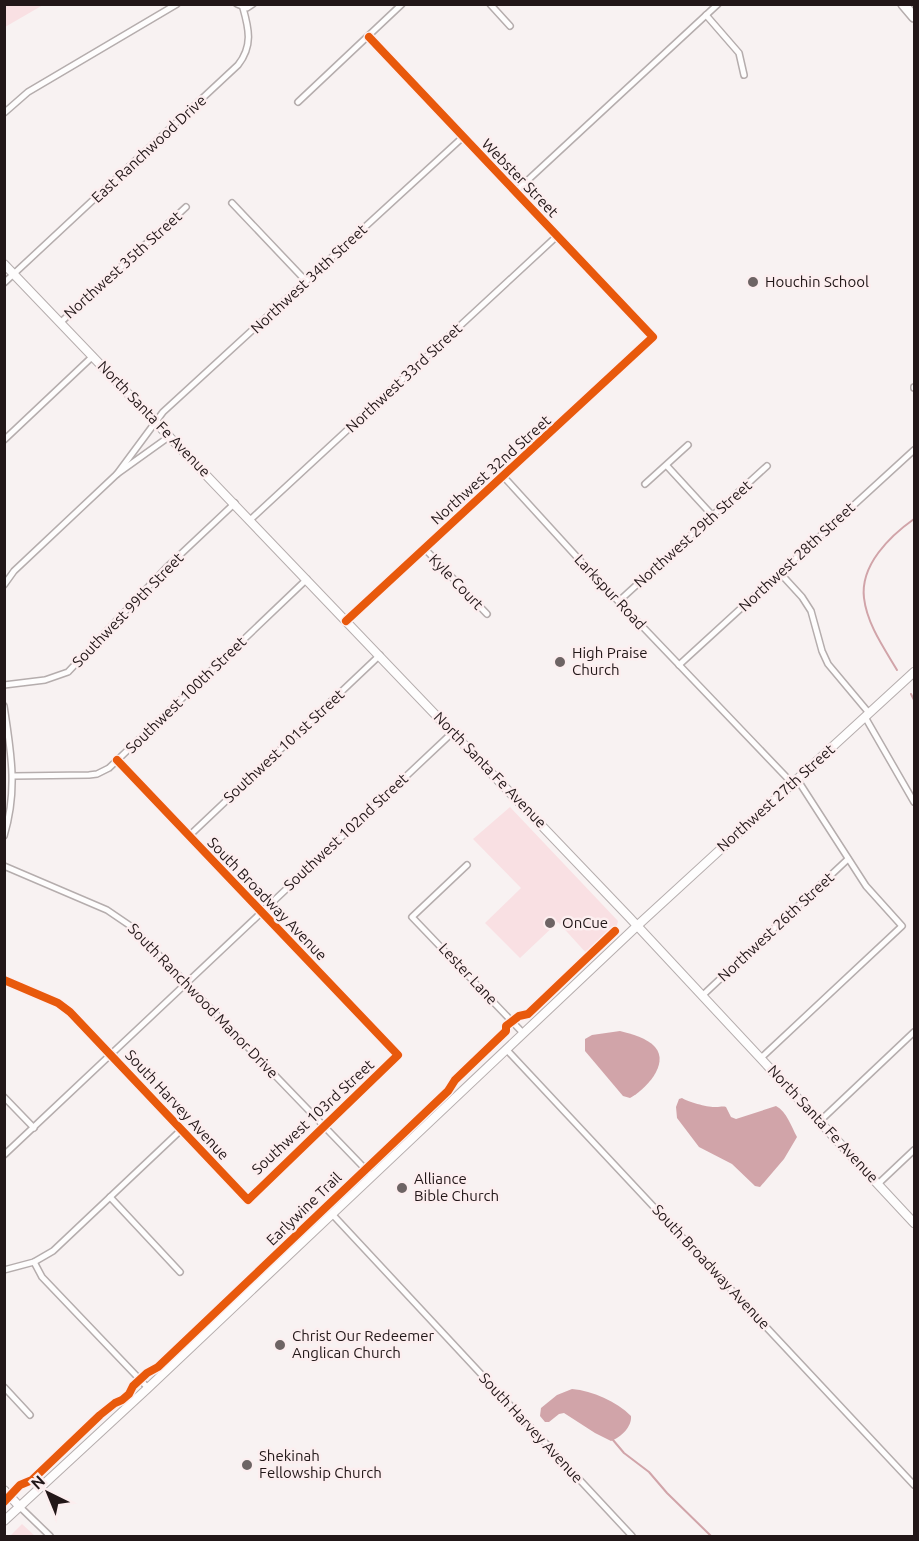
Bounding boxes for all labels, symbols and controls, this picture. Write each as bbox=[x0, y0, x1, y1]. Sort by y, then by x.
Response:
street label: East Ranchwood Drive bbox=[88, 91, 209, 206]
street label: Webster Street bbox=[479, 135, 562, 220]
street label: Northwest 35th Street bbox=[60, 207, 185, 322]
street label: Northwest 34th Street bbox=[247, 220, 370, 337]
place label: Houchin School bbox=[765, 273, 869, 290]
marker: Houchin School bbox=[746, 275, 760, 289]
street label: Northwest 33rd Street bbox=[342, 320, 465, 436]
street label: North Santa Fe Avenue bbox=[95, 357, 214, 480]
street label: Northwest 32nd Street bbox=[427, 411, 554, 528]
street label: Northwest 29th Street bbox=[630, 476, 755, 591]
street label: Northwest 28th Street bbox=[735, 498, 858, 615]
street label: Southwest 99th Street bbox=[69, 549, 187, 670]
street label: Kyle Court bbox=[426, 551, 487, 613]
street label: Larkspur Road bbox=[571, 551, 649, 633]
street label: Southwest 100th Street bbox=[122, 633, 249, 757]
place label: High Praise Church bbox=[572, 644, 648, 678]
marker: High Praise Church bbox=[553, 655, 567, 669]
street label: Southwest 101st Street bbox=[220, 685, 347, 806]
street label: North Santa Fe Avenue bbox=[431, 708, 550, 831]
street label: Northwest 27th Street bbox=[713, 740, 838, 855]
street label: Southwest 102nd Street bbox=[280, 770, 411, 894]
street label: South Broadway Avenue bbox=[204, 834, 330, 964]
street label: Northwest 26th Street bbox=[714, 868, 837, 985]
place label: OnCue bbox=[562, 914, 608, 931]
marker: OnCue bbox=[543, 916, 557, 930]
street label: South Ranchwood Manor Drive bbox=[125, 920, 282, 1081]
street label: Lester Lane bbox=[436, 939, 501, 1008]
street label: South Harvey Avenue bbox=[122, 1046, 233, 1163]
street label: Southwest 103rd Street bbox=[248, 1056, 377, 1178]
street label: North Santa Fe Avenue bbox=[765, 1061, 882, 1186]
street label: Earlywine Trail bbox=[263, 1169, 345, 1249]
place label: Alliance Bible Church bbox=[414, 1170, 499, 1204]
marker: Alliance Bible Church bbox=[395, 1181, 409, 1195]
street label: South Broadway Avenue bbox=[649, 1201, 774, 1332]
place label: Christ Our Redeemer Anglican Church bbox=[292, 1327, 434, 1361]
marker: Christ Our Redeemer Anglican Church bbox=[273, 1338, 287, 1352]
street label: South Harvey Avenue bbox=[476, 1369, 587, 1486]
place label: Shekinah Fellowship Church bbox=[259, 1447, 382, 1481]
marker: Shekinah Fellowship Church bbox=[240, 1458, 254, 1472]
north arrow bbox=[18, 1463, 78, 1523]
text: N bbox=[27, 1471, 48, 1493]

